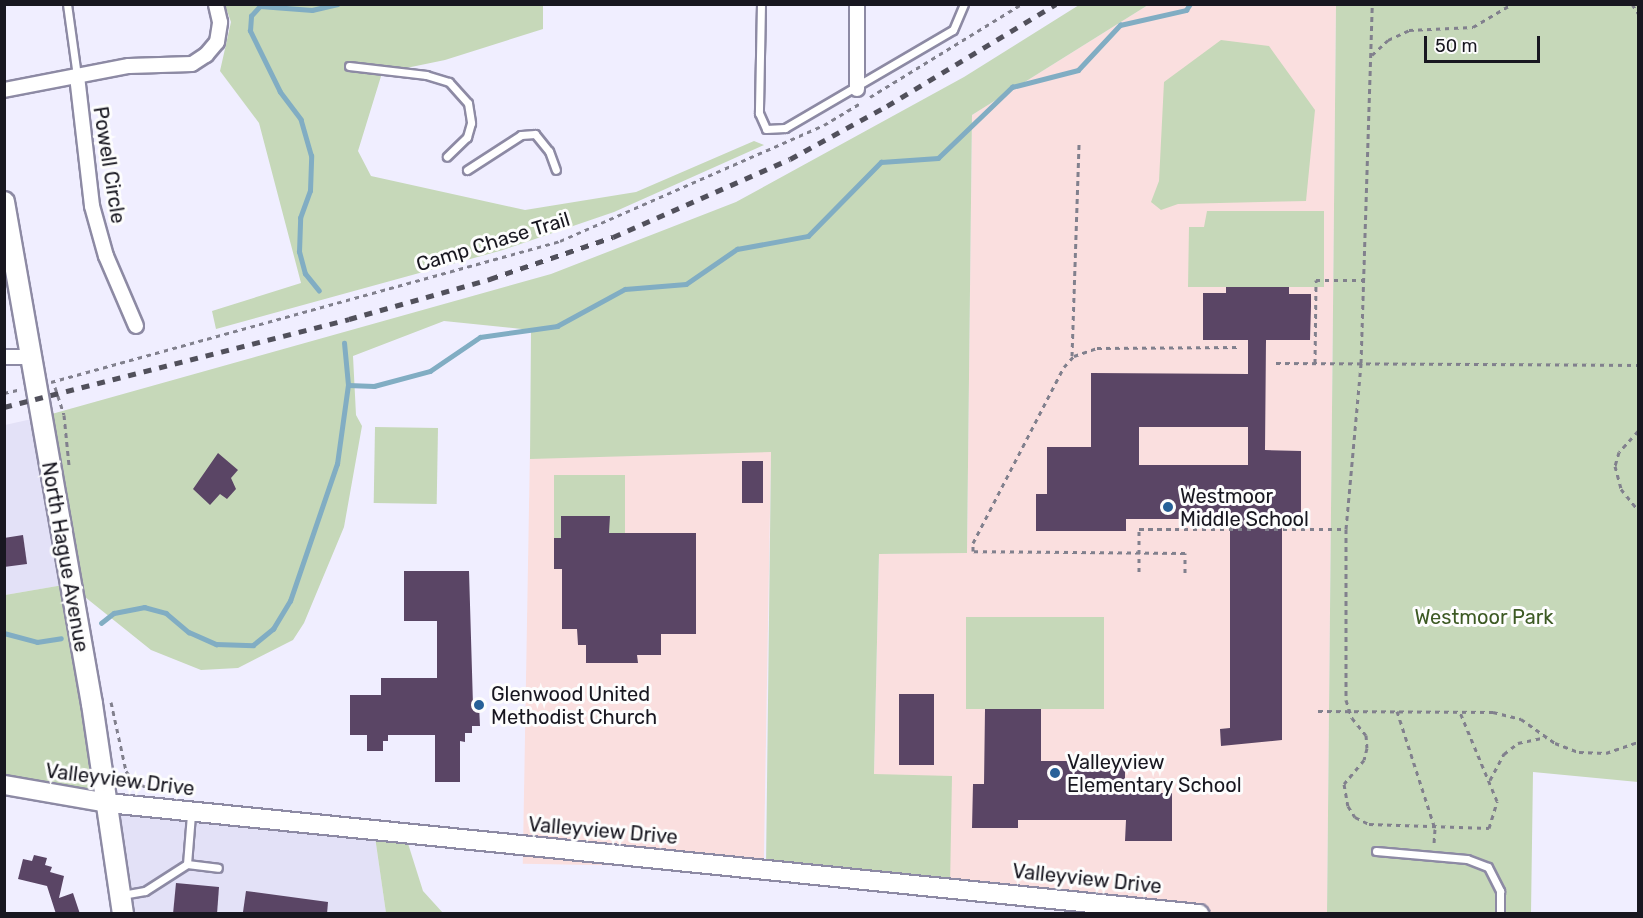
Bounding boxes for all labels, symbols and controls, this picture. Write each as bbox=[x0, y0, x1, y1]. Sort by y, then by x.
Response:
scale bar bbox=[1427, 24, 1542, 62]
text: 50 m bbox=[1435, 35, 1478, 57]
street label: Powell Circle bbox=[88, 105, 130, 225]
street label: Camp Chase Trail bbox=[413, 207, 573, 277]
street label: North Hague Avenue bbox=[36, 460, 94, 654]
place label: Westmoor Middle School bbox=[1180, 484, 1309, 531]
marker: Westmoor Middle School bbox=[1161, 500, 1175, 514]
park label: Westmoor Park bbox=[1414, 605, 1554, 629]
place label: Glenwood United Methodist Church bbox=[491, 682, 657, 729]
marker: Glenwood United Methodist Church bbox=[472, 698, 486, 712]
place label: Valleyview Elementary School bbox=[1067, 750, 1242, 797]
street label: Valleyview Drive bbox=[44, 759, 196, 801]
marker: Valleyview Elementary School bbox=[1048, 766, 1062, 780]
street label: Valleyview Drive bbox=[527, 812, 679, 850]
street label: Valleyview Drive bbox=[1011, 859, 1163, 899]

